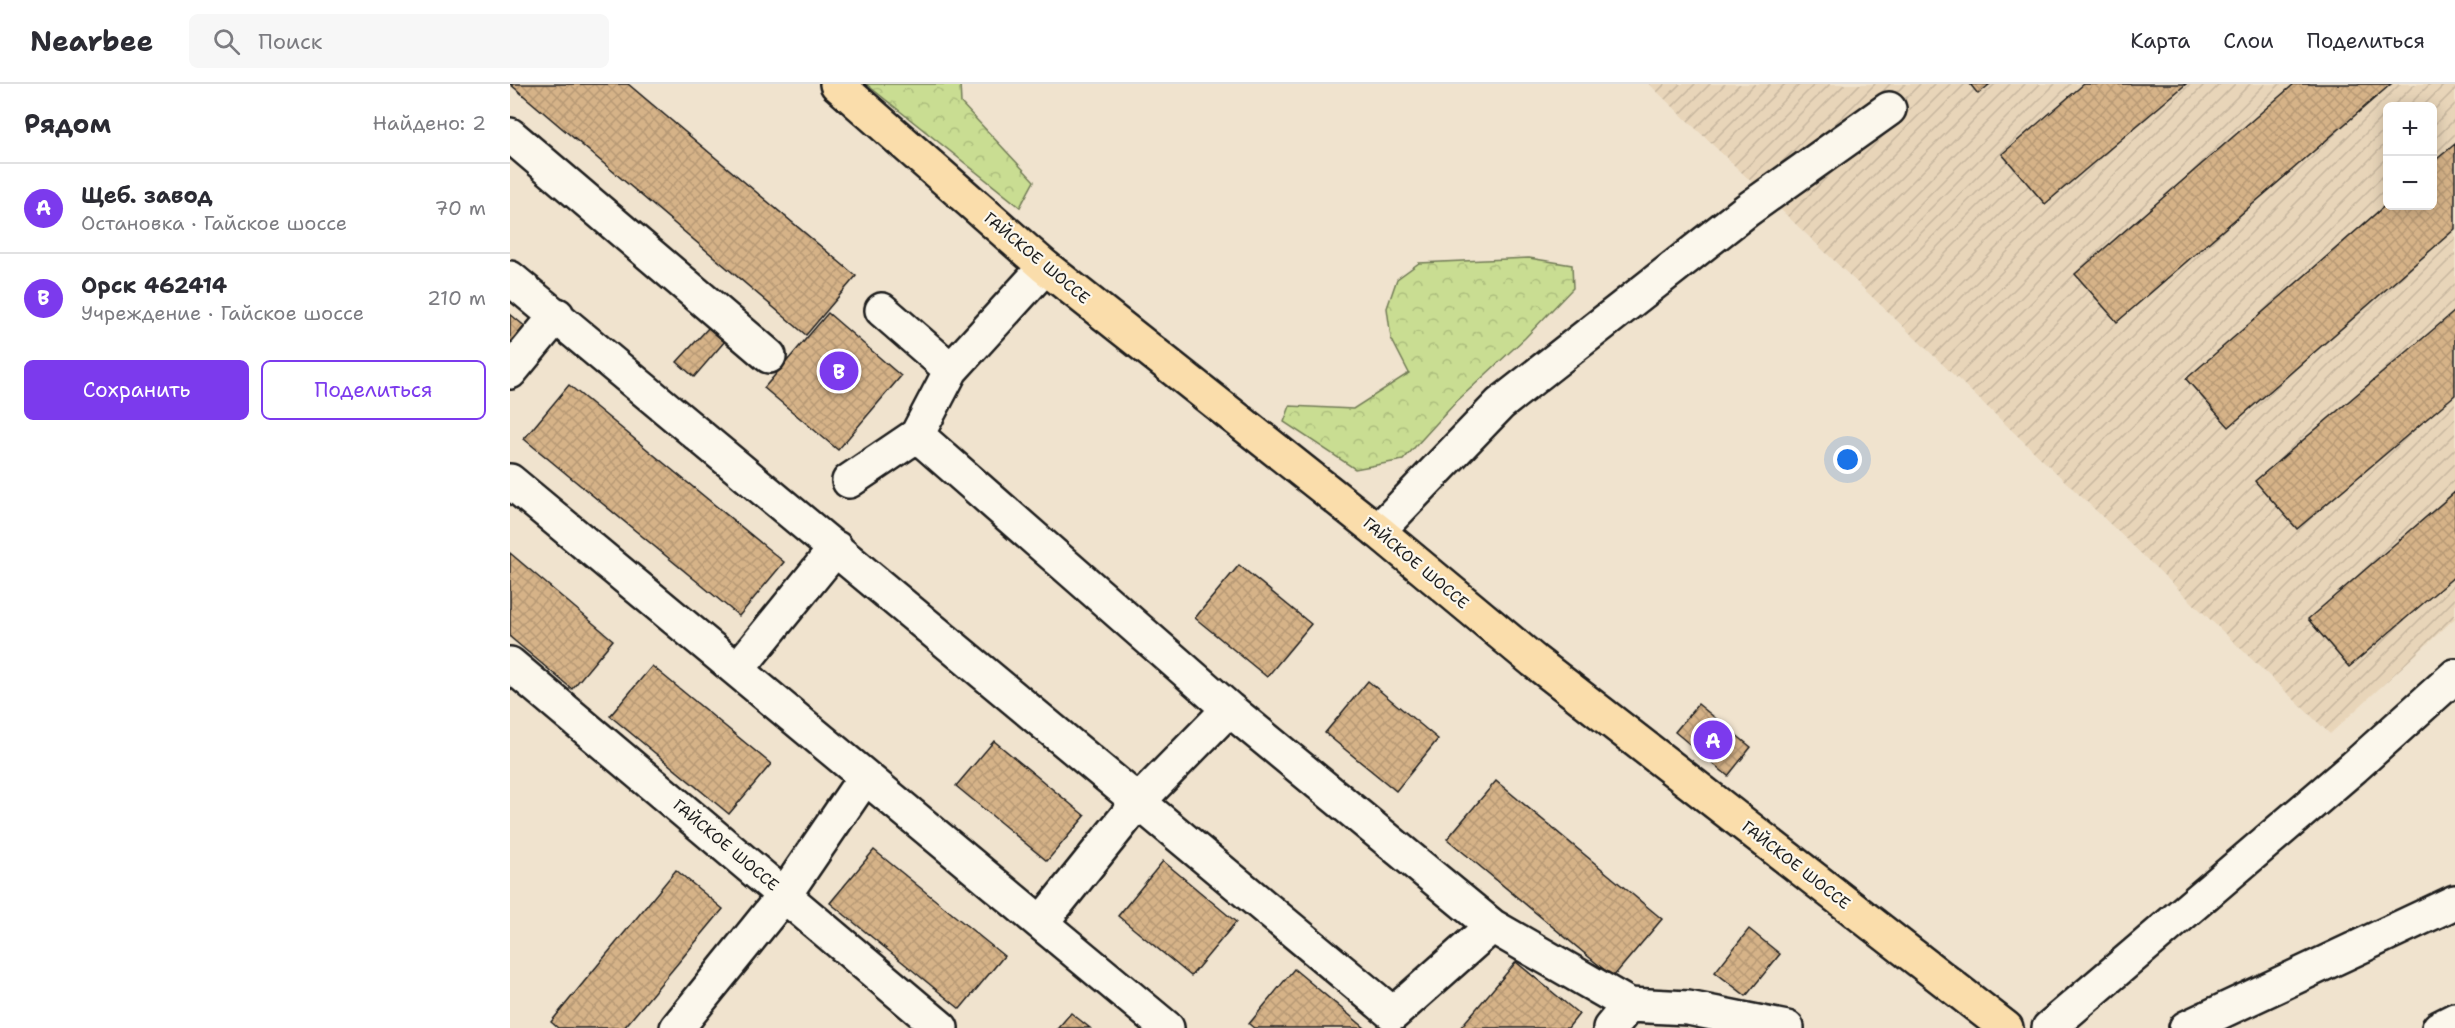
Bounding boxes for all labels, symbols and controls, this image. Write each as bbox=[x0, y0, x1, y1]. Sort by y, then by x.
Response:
search box bbox=[189, 14, 609, 68]
text: Nearbee bbox=[30, 22, 153, 60]
icon: search bbox=[210, 25, 243, 58]
text: Поиск bbox=[258, 27, 322, 56]
text: Карта bbox=[2130, 27, 2190, 55]
text: Слои bbox=[2223, 27, 2274, 55]
text: Поделиться bbox=[2307, 27, 2425, 55]
map controls bbox=[2383, 102, 2437, 210]
button: + bbox=[2383, 102, 2437, 156]
text: Рядом bbox=[24, 106, 111, 141]
text: Найдено: 2 bbox=[373, 110, 486, 136]
button: − bbox=[2383, 156, 2437, 210]
text: Щеб. завод bbox=[81, 181, 213, 210]
text: A bbox=[36, 195, 51, 221]
text: 70 m bbox=[434, 195, 486, 221]
street label: ГАЙСКОЕ ШОССЕ bbox=[980, 208, 1094, 308]
text: Остановка · Гайское шоссе bbox=[81, 210, 347, 236]
text: Орск 462414 bbox=[81, 271, 227, 300]
text: B bbox=[37, 285, 50, 311]
text: 210 m bbox=[427, 285, 486, 311]
text: Учреждение · Гайское шоссе bbox=[81, 300, 364, 326]
pin: B bbox=[820, 348, 858, 394]
button: Сохранить bbox=[24, 360, 249, 420]
button: Поделиться bbox=[261, 360, 486, 420]
your location bbox=[1833, 445, 1862, 474]
street label: ГАЙСКОЕ ШОССЕ bbox=[1359, 513, 1473, 613]
pin: A bbox=[1694, 718, 1732, 762]
street label: ГАЙСКОЕ ШОССЕ bbox=[669, 795, 783, 895]
street label: ГАЙСКОЕ ШОССЕ bbox=[1738, 816, 1854, 914]

